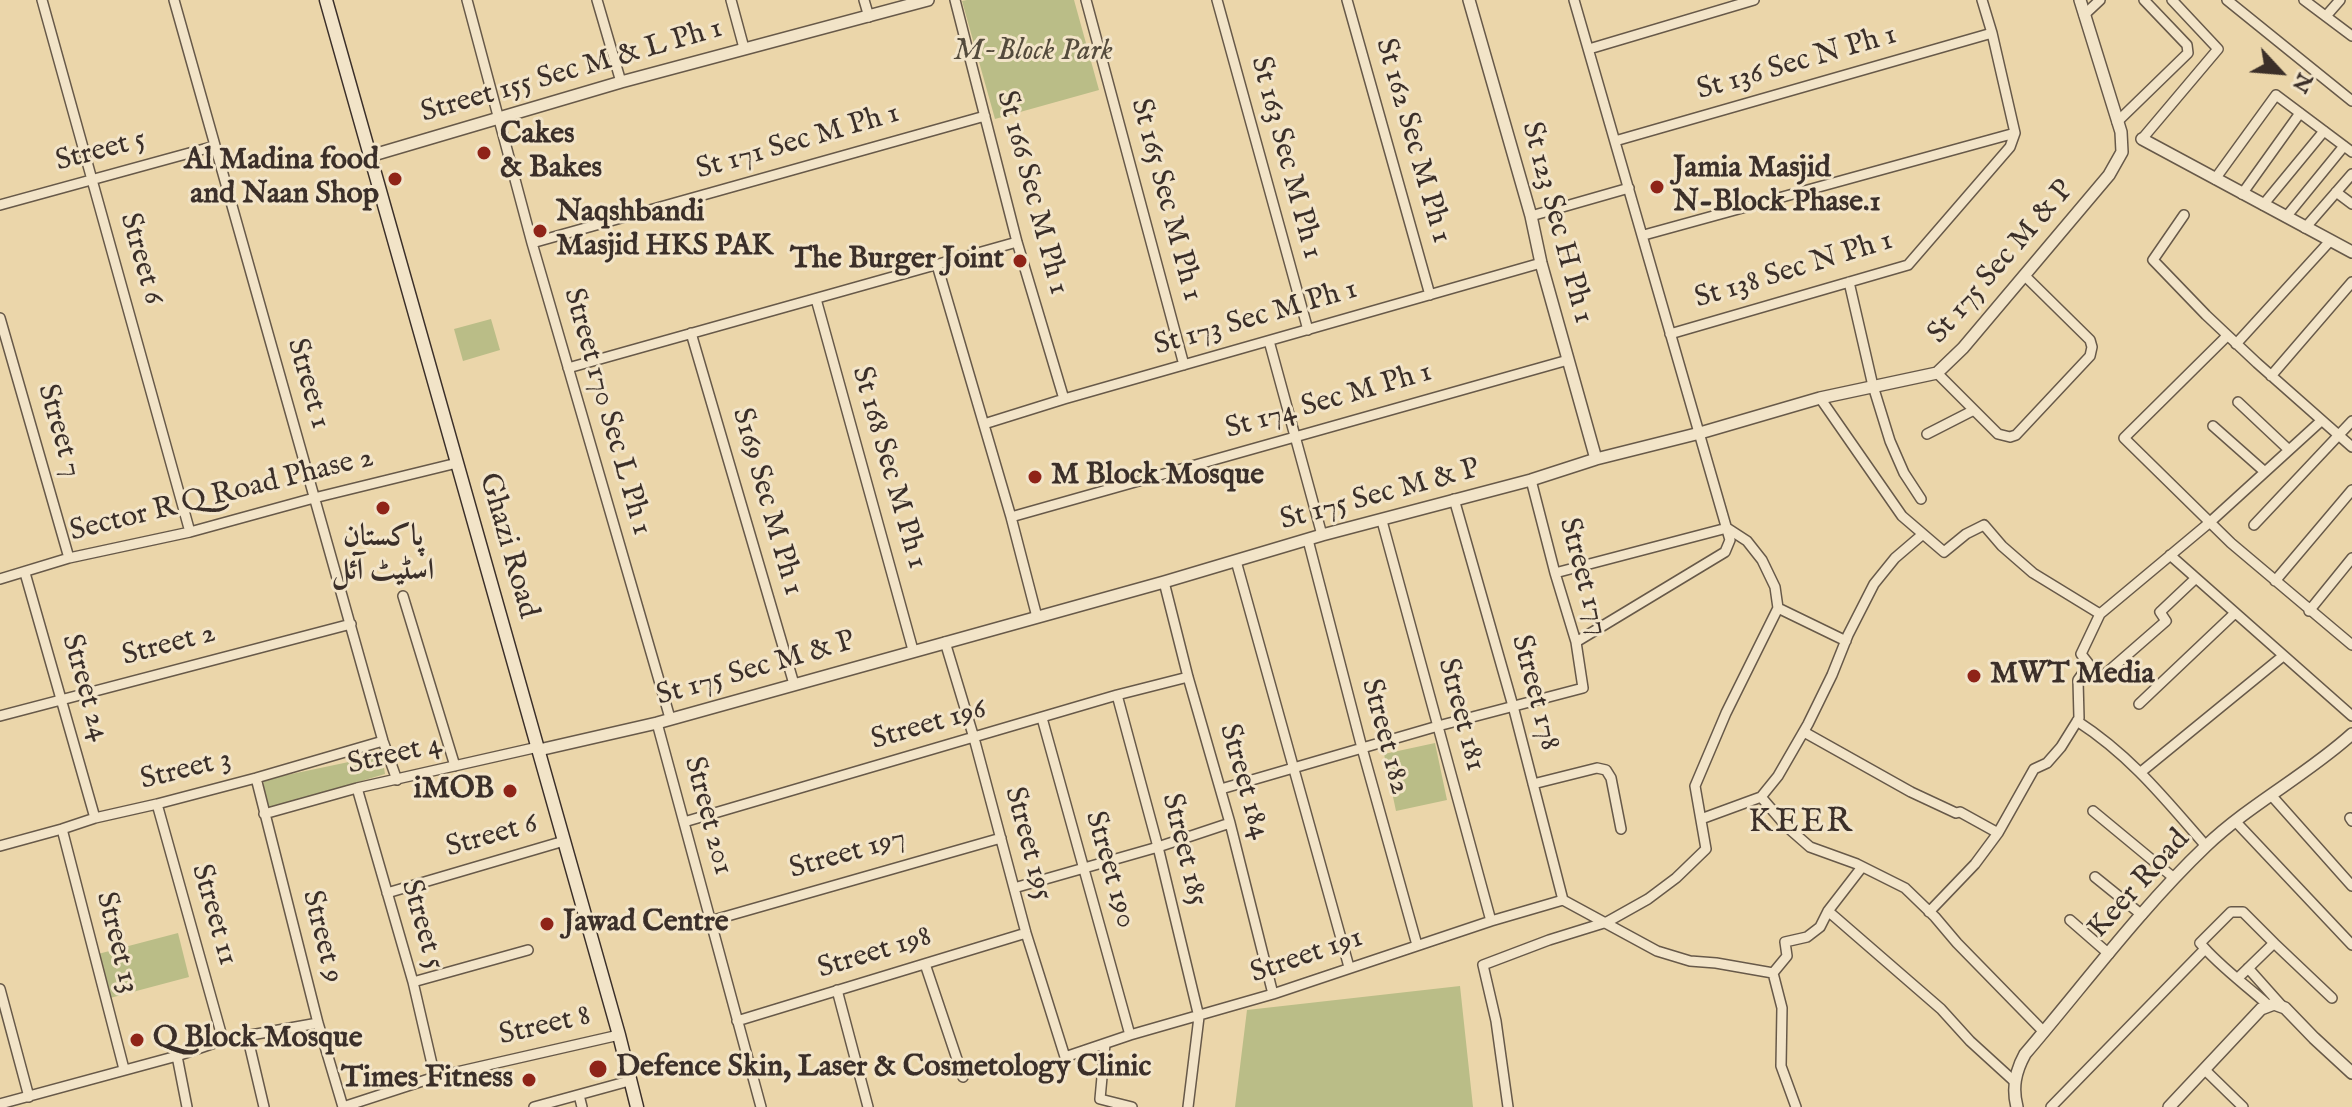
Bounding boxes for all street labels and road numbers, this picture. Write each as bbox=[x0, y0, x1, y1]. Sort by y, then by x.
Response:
street label: Street 155 Sec M & L Ph 1 bbox=[417, 12, 727, 132]
street label: St 136 Sec N Ph 1 bbox=[1693, 18, 1901, 110]
street label: St 162 Sec M Ph 1 bbox=[1366, 35, 1458, 247]
street label: St 163 Sec M Ph 1 bbox=[1241, 53, 1329, 263]
street label: St 166 Sec M Ph 1 bbox=[986, 87, 1076, 299]
street label: St 165 Sec M Ph 1 bbox=[1121, 95, 1209, 305]
street label: St 171 Sec M Ph 1 bbox=[692, 97, 904, 189]
street label: St 123 Sec H Ph 1 bbox=[1512, 118, 1600, 328]
street label: Street 5 bbox=[52, 123, 150, 181]
street label: St 175 Sec M & P bbox=[1921, 174, 2083, 352]
street label: Street 6 bbox=[110, 209, 170, 309]
street label: St 138 Sec N Ph 1 bbox=[1691, 224, 1897, 318]
street label: St 173 Sec M Ph 1 bbox=[1150, 273, 1362, 365]
street label: Street 170 Sec L Ph 1 bbox=[554, 284, 658, 540]
street label: Street 1 bbox=[277, 335, 337, 433]
street label: St 174 Sec M Ph 1 bbox=[1222, 355, 1436, 449]
street label: St 168 Sec M Ph 1 bbox=[842, 363, 934, 573]
street label: Street 7 bbox=[28, 380, 88, 482]
street label: S169 Sec M Ph 1 bbox=[722, 404, 810, 600]
street label: Sector R Q Road Phase 2 bbox=[66, 441, 378, 551]
street label: St 175 Sec M & P bbox=[1277, 452, 1483, 540]
street label: Ghazi Road bbox=[469, 469, 545, 623]
street label: Street 177 bbox=[1549, 514, 1615, 640]
street label: Street 2 bbox=[118, 616, 220, 676]
street label: St 175 Sec M & P bbox=[653, 624, 859, 716]
street label: Street 24 bbox=[52, 630, 116, 746]
street label: Street 178 bbox=[1501, 631, 1567, 755]
street label: Street 181 bbox=[1428, 655, 1492, 775]
street label: Street 182 bbox=[1351, 675, 1417, 799]
street label: Street 196 bbox=[867, 692, 991, 760]
street label: Street 184 bbox=[1209, 720, 1277, 844]
street label: Street 4 bbox=[344, 728, 446, 784]
street label: Street 3 bbox=[137, 742, 235, 800]
street label: Street 201 bbox=[674, 753, 740, 879]
street label: Street 195 bbox=[995, 783, 1059, 905]
street label: Street 185 bbox=[1152, 790, 1214, 910]
street label: Street 6 bbox=[442, 807, 542, 867]
street label: Street 190 bbox=[1075, 807, 1143, 933]
street label: Street 197 bbox=[786, 821, 910, 889]
street label: Keer Road bbox=[2082, 823, 2198, 947]
street label: Street 11 bbox=[181, 860, 245, 970]
street label: Street 5 bbox=[391, 876, 451, 974]
street label: Street 9 bbox=[292, 887, 350, 987]
street label: Street 13 bbox=[86, 888, 146, 998]
street label: Street 198 bbox=[814, 920, 936, 988]
street label: Street 191 bbox=[1246, 921, 1368, 993]
street label: Street 8 bbox=[496, 999, 594, 1055]

